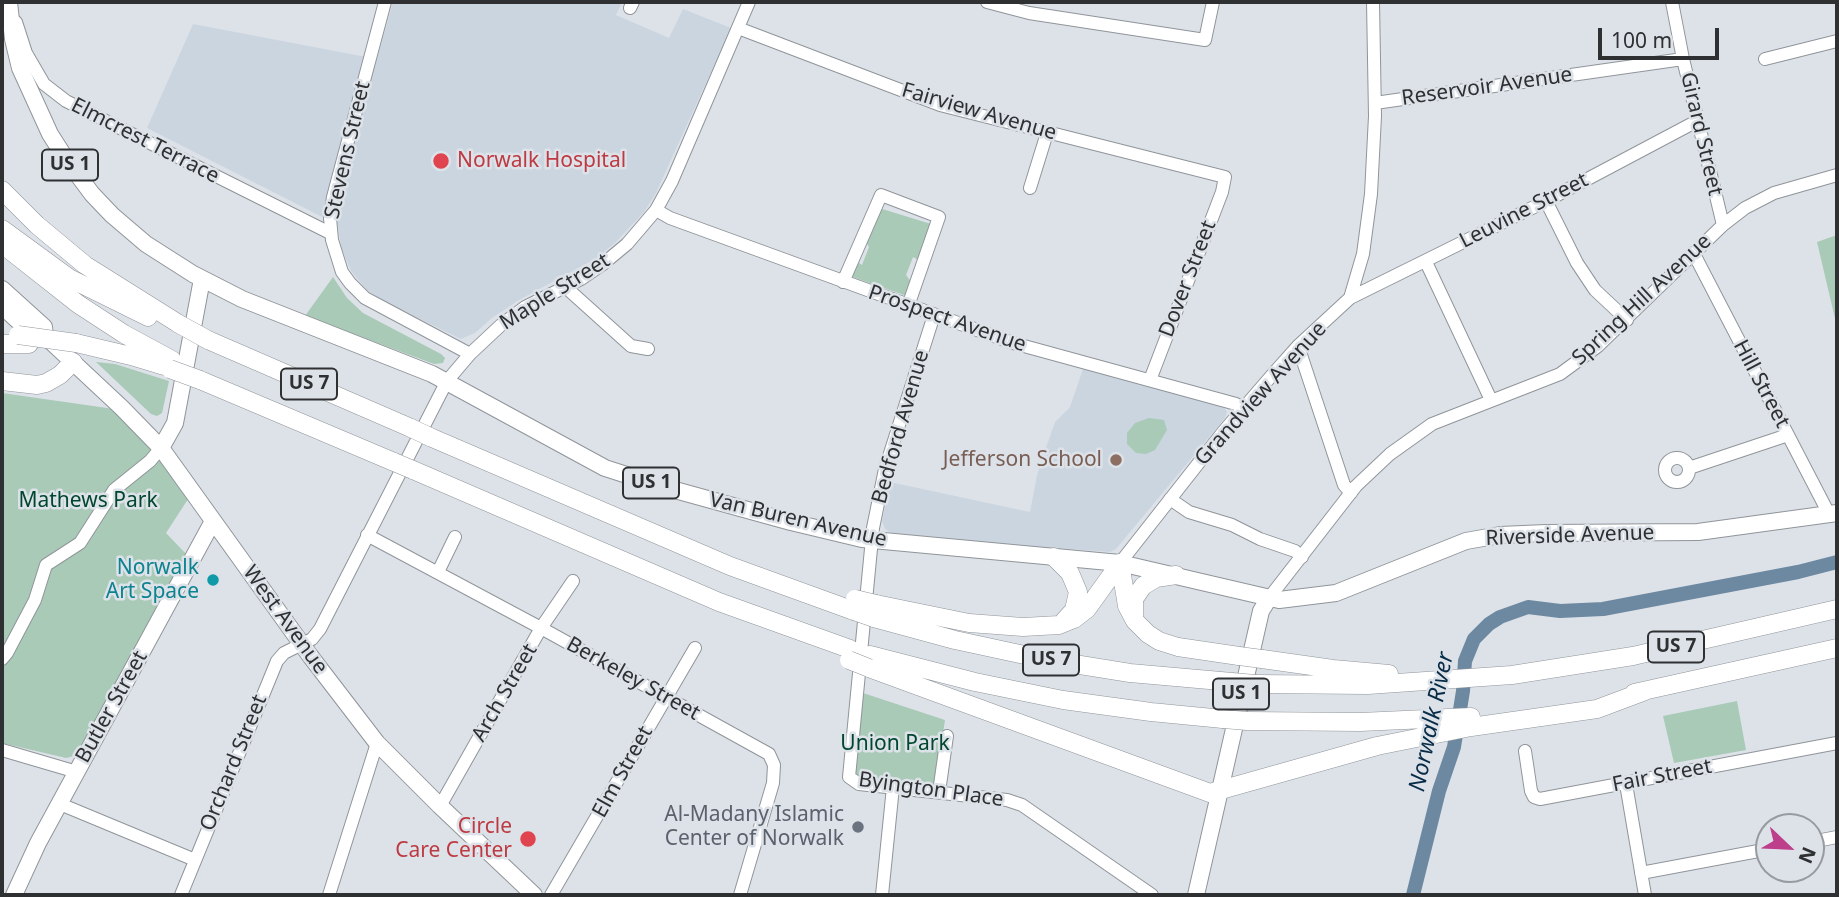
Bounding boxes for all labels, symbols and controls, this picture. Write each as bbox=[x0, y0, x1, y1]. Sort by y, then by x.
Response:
scale bar bbox=[1601, 14, 1722, 58]
text: 100 m bbox=[1611, 26, 1672, 54]
street label: Reservoir Avenue bbox=[1400, 63, 1574, 111]
street label: Girard Street bbox=[1675, 70, 1727, 198]
street label: Fairview Avenue bbox=[899, 78, 1059, 146]
street label: Stevens Street bbox=[320, 79, 376, 221]
street label: Elmcrest Terrace bbox=[67, 93, 223, 189]
place label: Norwalk Hospital bbox=[457, 148, 626, 174]
road number: US 1 bbox=[42, 150, 98, 181]
marker: Norwalk Hospital bbox=[431, 151, 451, 171]
street label: Leuvine Street bbox=[1456, 168, 1592, 254]
street label: Dover Street bbox=[1154, 217, 1222, 341]
street label: Spring Hill Avenue bbox=[1567, 229, 1717, 371]
street label: Maple Street bbox=[495, 248, 615, 336]
street label: Prospect Avenue bbox=[865, 280, 1029, 358]
street label: Grandview Avenue bbox=[1190, 317, 1332, 471]
street label: Hill Street bbox=[1727, 336, 1795, 432]
street label: Bedford Avenue bbox=[867, 347, 935, 507]
road number: US 7 bbox=[281, 368, 337, 400]
place label: Jefferson School bbox=[943, 447, 1102, 473]
marker: Jefferson School bbox=[1108, 452, 1124, 468]
road number: US 1 bbox=[623, 468, 679, 498]
street label: Van Buren Avenue bbox=[707, 487, 889, 553]
park label: Mathews Park bbox=[18, 488, 158, 514]
street label: Riverside Avenue bbox=[1485, 520, 1655, 552]
place label: Norwalk Art Space bbox=[106, 555, 199, 605]
street label: West Avenue bbox=[237, 561, 333, 679]
marker: Norwalk Art Space bbox=[205, 572, 221, 588]
street label: Berkeley Street bbox=[562, 632, 704, 726]
road number: US 7 bbox=[1648, 632, 1704, 662]
street label: Arch Street bbox=[467, 640, 543, 746]
road number: US 7 bbox=[1023, 645, 1079, 676]
street label: Butler Street bbox=[71, 647, 153, 767]
water label: Norwalk River bbox=[1404, 650, 1460, 794]
road number: US 1 bbox=[1213, 678, 1269, 709]
street label: Orchard Street bbox=[195, 691, 273, 835]
street label: Elm Street bbox=[588, 722, 658, 822]
park label: Union Park bbox=[840, 731, 950, 757]
street label: Fair Street bbox=[1610, 754, 1714, 798]
street label: Byington Place bbox=[857, 767, 1005, 813]
place label: Al-Madany Islamic Center of Norwalk bbox=[664, 802, 844, 852]
north arrow bbox=[1755, 813, 1825, 883]
place label: Circle Care Center bbox=[395, 814, 512, 864]
marker: Al-Madany Islamic Center of Norwalk bbox=[850, 819, 866, 835]
marker: Circle Care Center bbox=[518, 829, 538, 849]
text: N bbox=[1793, 843, 1822, 868]

